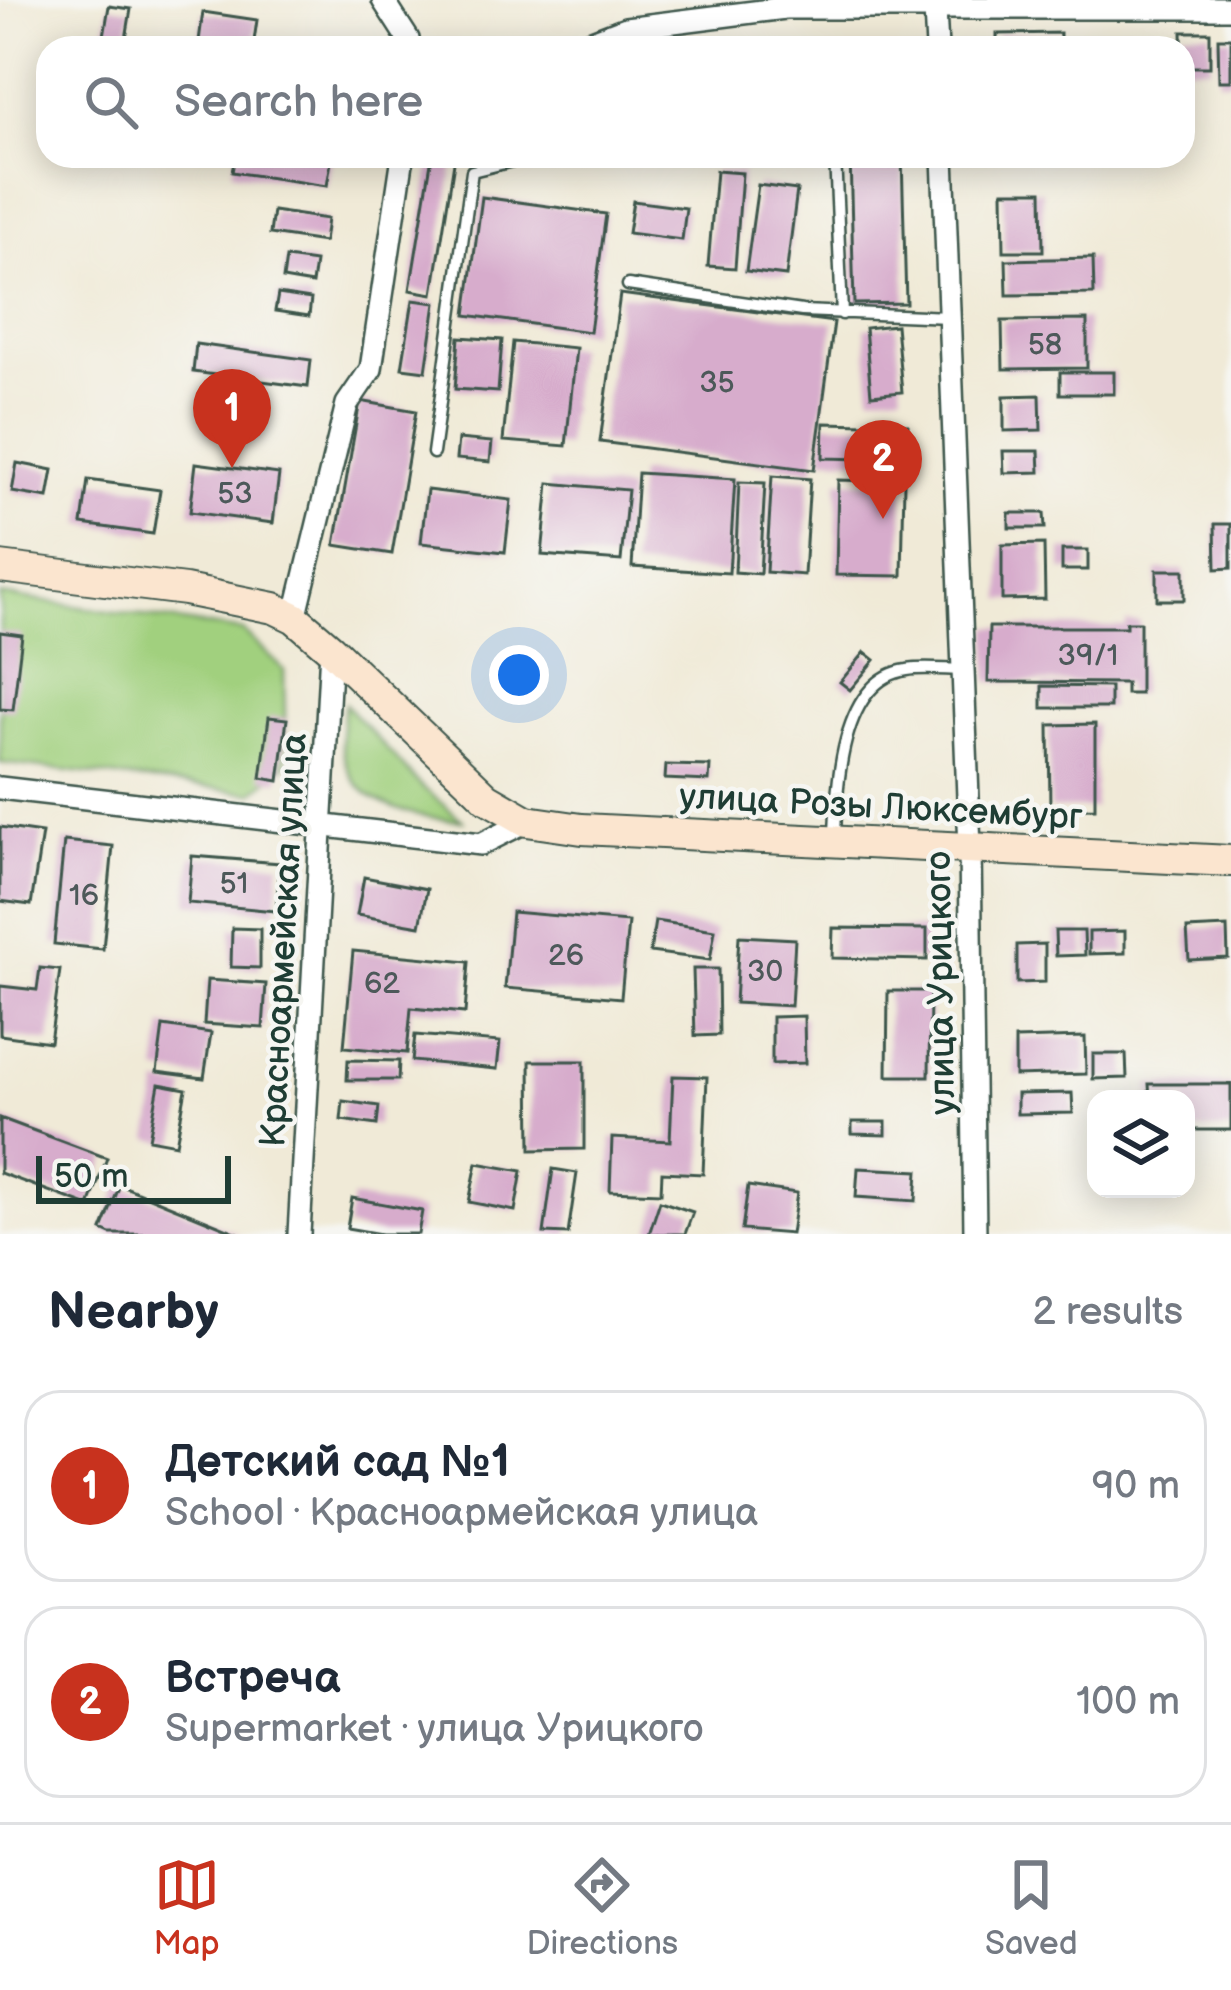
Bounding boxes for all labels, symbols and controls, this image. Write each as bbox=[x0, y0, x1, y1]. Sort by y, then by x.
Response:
search box bbox=[36, 36, 1195, 168]
icon: search bbox=[78, 69, 144, 135]
text: Search here bbox=[174, 75, 423, 130]
house number: 58 bbox=[1028, 327, 1062, 363]
house number: 35 bbox=[699, 365, 735, 401]
pin: 1 bbox=[193, 369, 271, 468]
pin: 2 bbox=[844, 420, 922, 519]
house number: 53 bbox=[217, 476, 253, 512]
house number: 39/1 bbox=[1058, 638, 1118, 674]
your location bbox=[489, 645, 549, 705]
street label: Красноармейская улица bbox=[252, 732, 317, 1148]
street label: улица Розы Люксембург bbox=[678, 775, 1084, 840]
street label: улица Урицкого bbox=[918, 851, 965, 1115]
house number: 51 bbox=[220, 866, 248, 902]
house number: 16 bbox=[69, 878, 99, 914]
house number: 26 bbox=[548, 938, 584, 974]
house number: 30 bbox=[747, 954, 783, 990]
house number: 62 bbox=[364, 966, 400, 1002]
map controls bbox=[1087, 1090, 1195, 1198]
button: layers bbox=[1087, 1090, 1195, 1198]
scale bar bbox=[36, 1150, 231, 1203]
text: 50 m bbox=[54, 1157, 129, 1197]
text: Nearby bbox=[48, 1282, 219, 1343]
text: 2 results bbox=[1032, 1289, 1183, 1336]
text: Детский сад №1 bbox=[165, 1435, 510, 1490]
text: 1 bbox=[82, 1463, 98, 1510]
text: 90 m bbox=[1092, 1463, 1180, 1510]
text: School · Красноармейская улица bbox=[165, 1490, 758, 1537]
text: Встреча bbox=[165, 1651, 340, 1706]
text: 2 bbox=[78, 1679, 102, 1726]
text: 100 m bbox=[1076, 1679, 1180, 1726]
text: Supermarket · улица Урицкого bbox=[165, 1706, 703, 1753]
tab: Map bbox=[153, 1852, 220, 1964]
tab: Directions bbox=[526, 1852, 678, 1964]
tab: Saved bbox=[985, 1852, 1078, 1964]

